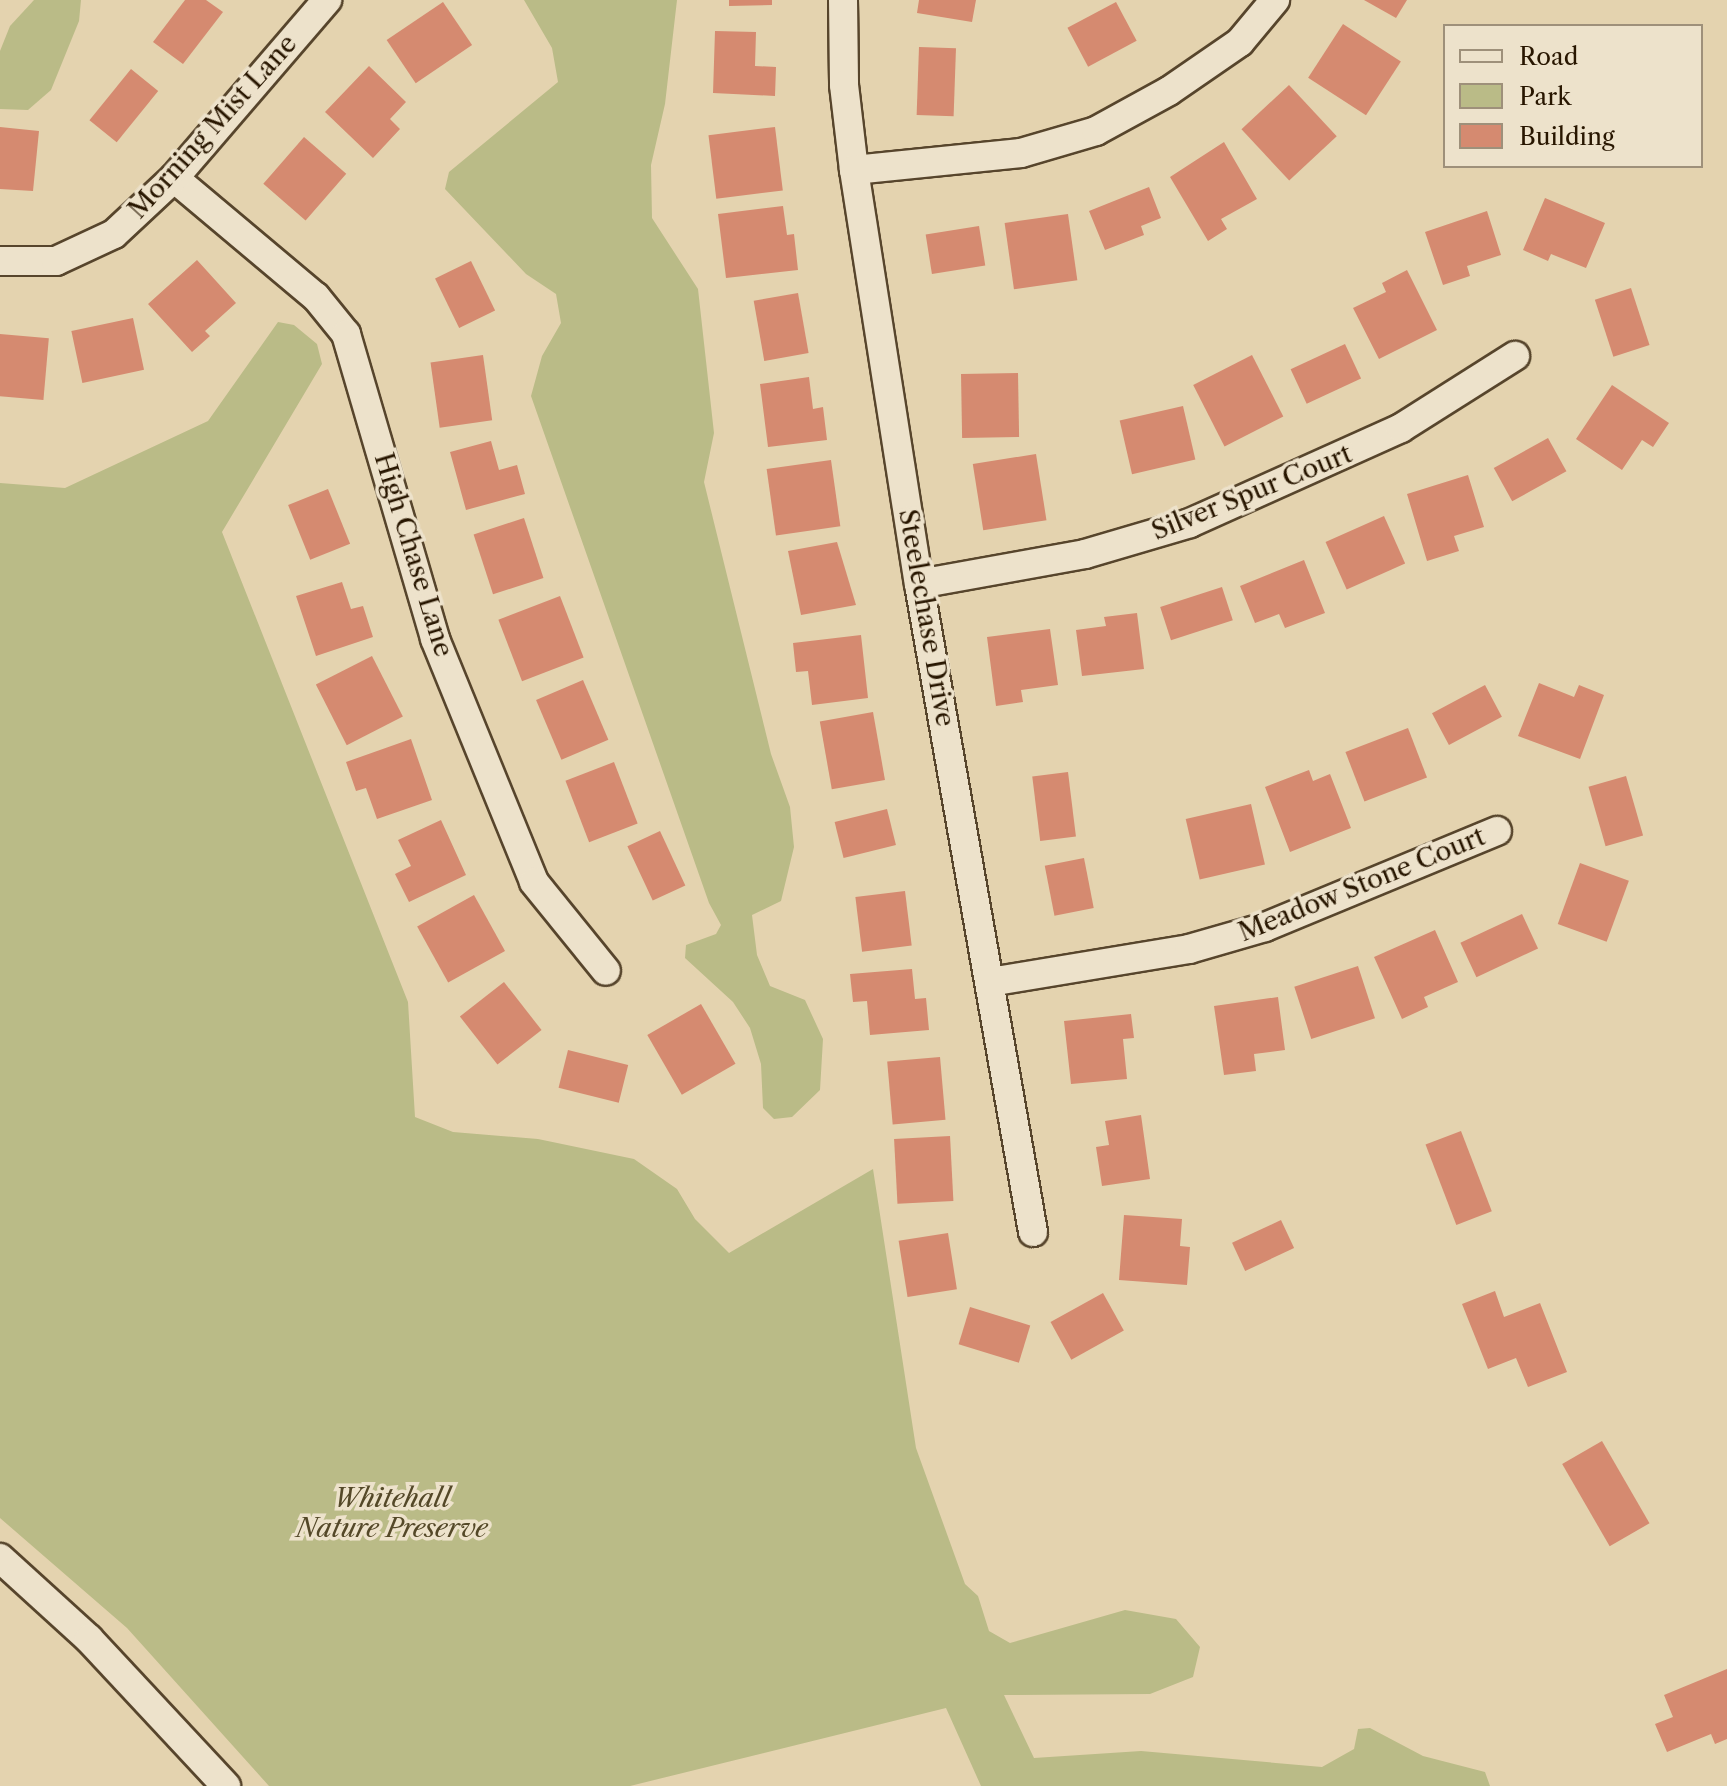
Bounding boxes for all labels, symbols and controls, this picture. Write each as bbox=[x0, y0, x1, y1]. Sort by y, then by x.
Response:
legend bbox=[1443, 24, 1703, 168]
street label: Morning Mist Lane bbox=[122, 29, 304, 225]
text: Road bbox=[1519, 42, 1578, 71]
text: Park bbox=[1519, 82, 1571, 111]
text: Building bbox=[1519, 122, 1615, 151]
street label: Silver Spur Court bbox=[1147, 438, 1357, 548]
street label: High Chase Lane bbox=[367, 449, 459, 661]
street label: Steelechase Drive bbox=[892, 507, 960, 729]
street label: Meadow Stone Court bbox=[1234, 821, 1490, 949]
park label: Whitehall Nature Preserve bbox=[296, 1483, 488, 1544]

